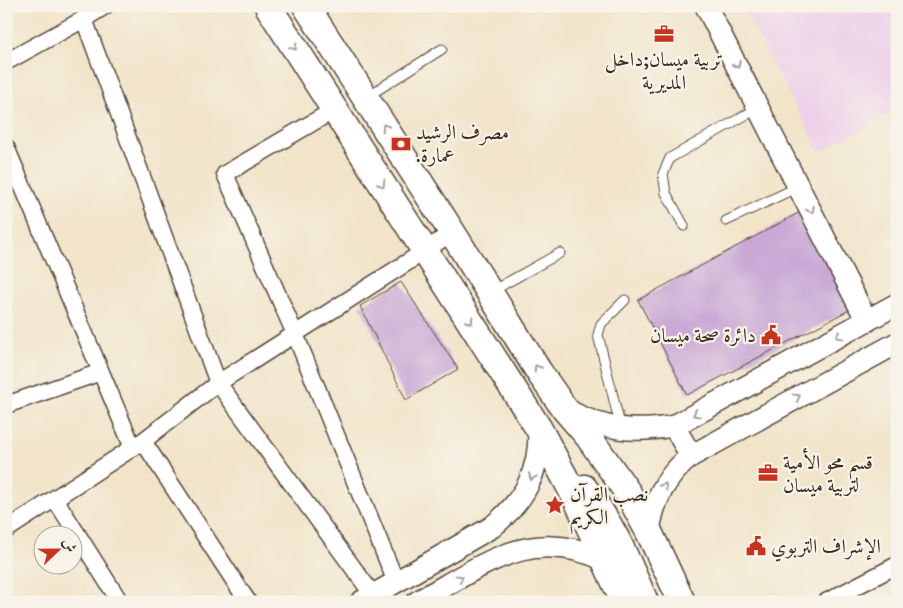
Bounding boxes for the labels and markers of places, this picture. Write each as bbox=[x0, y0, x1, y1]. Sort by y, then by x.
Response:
office icon: تربية ميسان;داخل المديرية bbox=[653, 23, 675, 45]
place label: تربية ميسان;داخل المديرية bbox=[605, 48, 723, 96]
place label: مصرف الرشيد .عمارة bbox=[416, 121, 509, 169]
bank icon: مصرف الرشيد .عمارة bbox=[390, 133, 412, 155]
place label: دائرة صحة ميسان bbox=[650, 324, 756, 349]
public building icon: دائرة صحة ميسان bbox=[760, 324, 782, 346]
place label: قسم محو الأمية لتربية ميسان bbox=[783, 447, 873, 499]
office icon: قسم محو الأمية لتربية ميسان bbox=[757, 462, 779, 484]
place label: نصب القرآن الكريم bbox=[570, 482, 648, 535]
place icon: نصب القرآن الكريم bbox=[544, 494, 566, 516]
public building icon: الإشراف التربوي bbox=[745, 535, 767, 557]
place label: الإشراف التربوي bbox=[771, 535, 881, 562]

